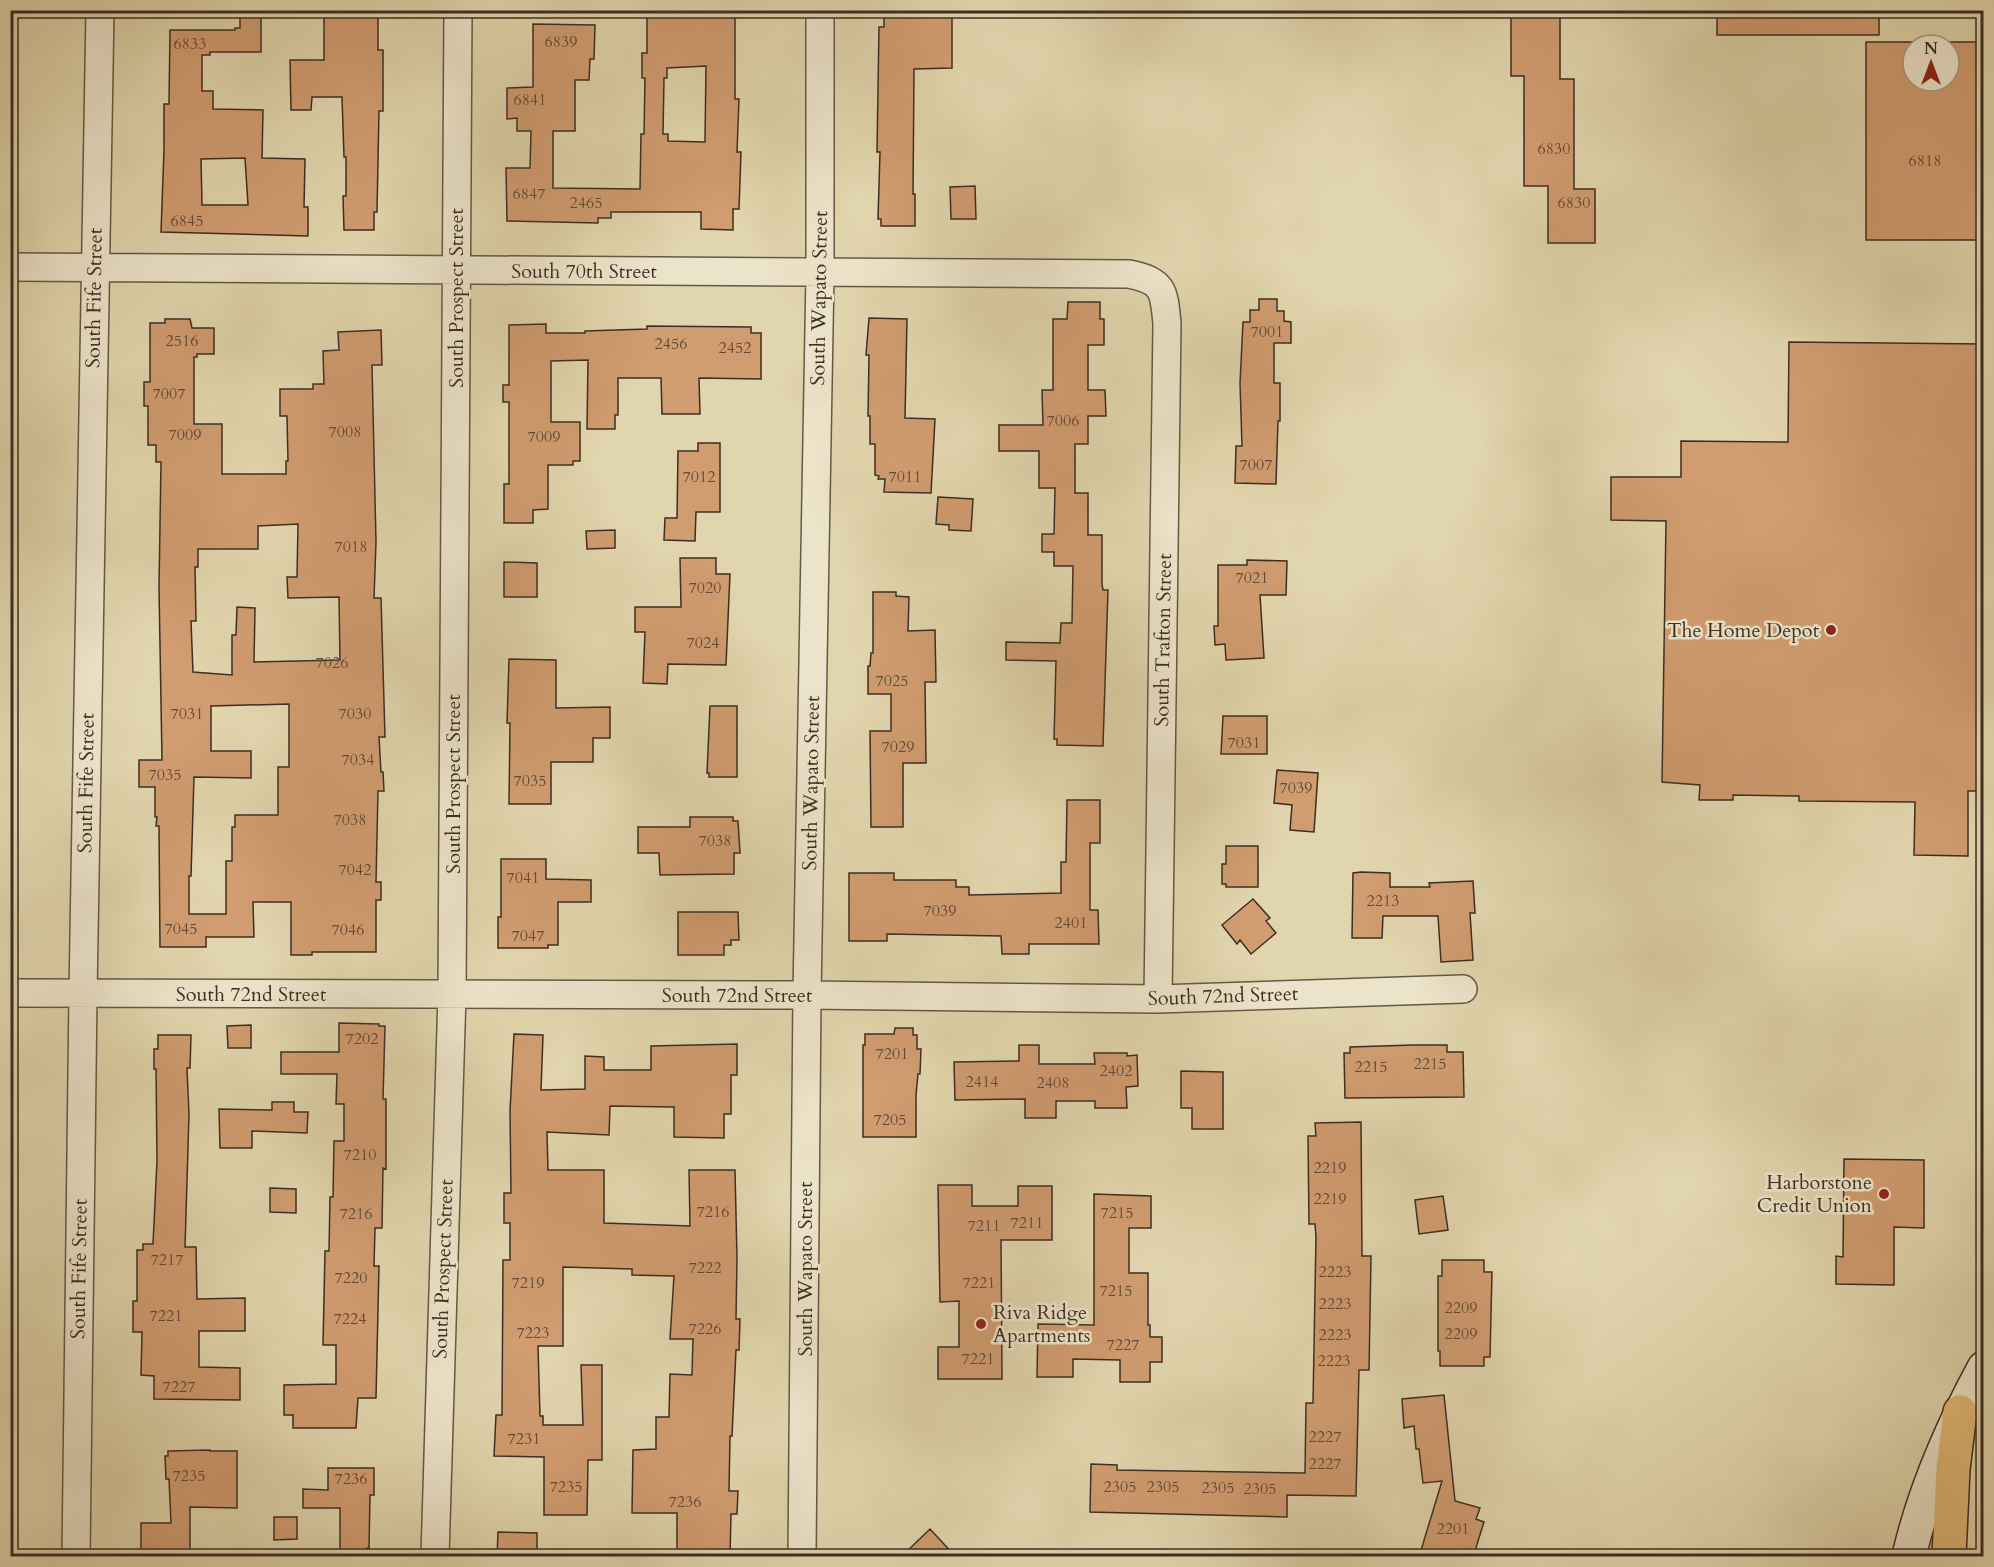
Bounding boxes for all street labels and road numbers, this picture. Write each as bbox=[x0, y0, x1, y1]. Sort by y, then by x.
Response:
street label: South Prospect Street bbox=[443, 207, 470, 388]
street label: South Wapato Street bbox=[804, 210, 834, 386]
street label: South Fife Street bbox=[79, 227, 109, 368]
street label: South 70th Street bbox=[511, 258, 658, 285]
street label: South Trafton Street bbox=[1148, 553, 1178, 727]
street label: South Prospect Street bbox=[440, 693, 467, 874]
street label: South Wapato Street bbox=[796, 695, 826, 871]
street label: South Fife Street bbox=[71, 712, 101, 853]
street label: South 72nd Street bbox=[1147, 980, 1299, 1012]
street label: South 72nd Street bbox=[176, 981, 327, 1008]
street label: South 72nd Street bbox=[662, 982, 813, 1009]
street label: South Prospect Street bbox=[426, 1178, 460, 1359]
street label: South Wapato Street bbox=[792, 1181, 819, 1357]
street label: South Fife Street bbox=[64, 1198, 94, 1339]

